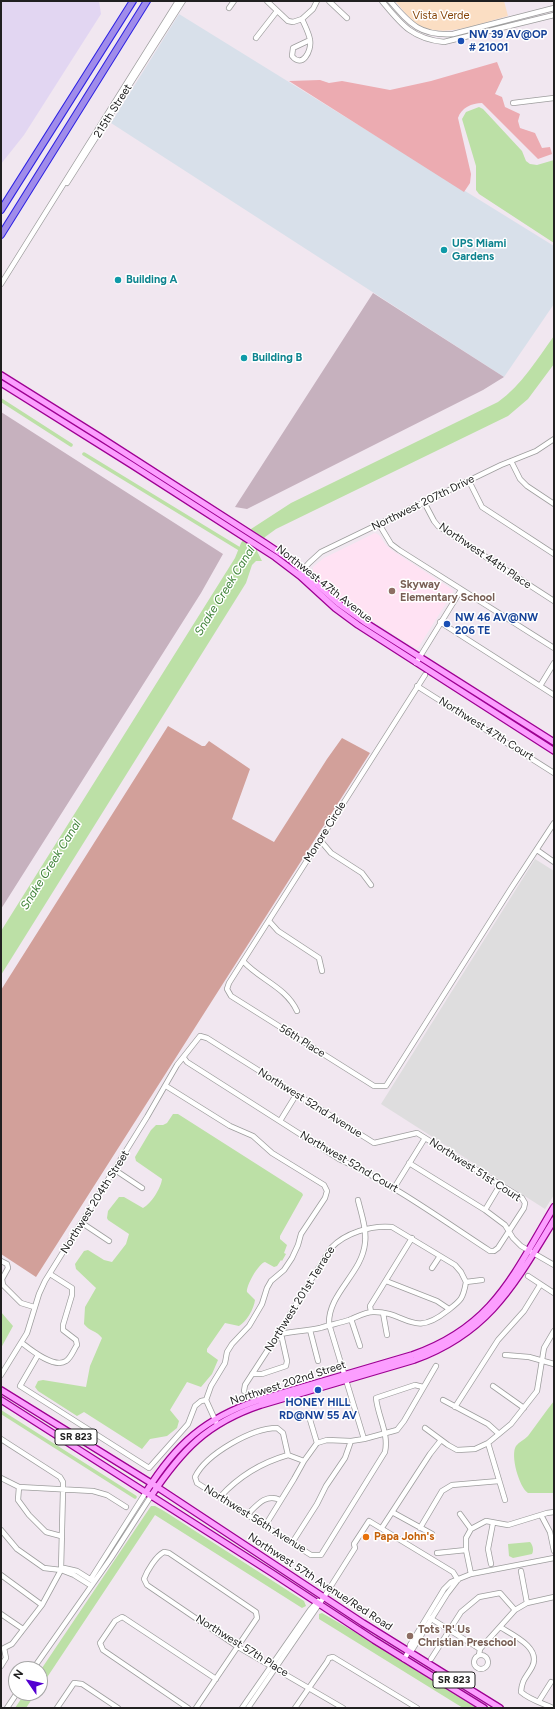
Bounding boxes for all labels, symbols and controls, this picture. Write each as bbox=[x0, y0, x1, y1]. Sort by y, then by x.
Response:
park label: Vista Verde bbox=[412, 9, 470, 23]
place label: NW 39 AV@OP # 21001 bbox=[469, 28, 547, 54]
marker: NW 39 AV@OP # 21001 bbox=[456, 36, 466, 46]
street label: 215th Street bbox=[91, 82, 135, 140]
place label: UPS Miami Gardens bbox=[452, 237, 506, 263]
marker: UPS Miami Gardens bbox=[439, 245, 449, 255]
place label: Building A bbox=[126, 273, 177, 287]
marker: Building A bbox=[113, 275, 123, 285]
place label: Building B bbox=[252, 351, 302, 365]
marker: Building B bbox=[239, 353, 249, 363]
street label: Northwest 207th Drive bbox=[369, 472, 477, 534]
street label: Northwest 44th Place bbox=[436, 520, 534, 592]
street label: Northwest 47th Avenue bbox=[273, 542, 375, 626]
water label: Snake Creek Canal bbox=[192, 543, 258, 639]
place label: Skyway Elementary School bbox=[400, 578, 495, 604]
marker: Skyway Elementary School bbox=[387, 586, 397, 596]
place label: NW 46 AV@NW 206 TE bbox=[455, 611, 538, 637]
marker: NW 46 AV@NW 206 TE bbox=[442, 619, 452, 629]
street label: Northwest 47th Court bbox=[436, 694, 536, 764]
street label: Monore Circle bbox=[301, 799, 349, 865]
water label: Snake Creek Canal bbox=[18, 817, 84, 913]
street label: 56th Place bbox=[276, 1022, 328, 1060]
street label: Northwest 52nd Avenue bbox=[255, 1066, 365, 1140]
street label: Northwest 52nd Court bbox=[297, 1128, 401, 1196]
street label: Northwest 51st Court bbox=[427, 1135, 523, 1205]
street label: Northwest 204th Street bbox=[58, 1148, 132, 1256]
street label: Northwest 201st Terrace bbox=[262, 1244, 338, 1354]
street label: Northwest 202nd Street bbox=[229, 1358, 347, 1408]
marker: HONEY HILL RD@NW 55 AV bbox=[313, 1385, 323, 1395]
place label: HONEY HILL RD@NW 55 AV bbox=[279, 1396, 357, 1422]
road number: SR 823 bbox=[55, 1429, 97, 1445]
street label: Northwest 56th Avenue bbox=[201, 1482, 309, 1556]
street label: Northwest 57th Avenue/Red Road bbox=[245, 1530, 395, 1634]
place label: Papa John's bbox=[374, 1530, 434, 1544]
marker: Papa John's bbox=[361, 1532, 371, 1542]
street label: Northwest 57th Place bbox=[193, 1612, 291, 1680]
place label: Tots 'R' Us Christian Preschool bbox=[418, 1623, 516, 1649]
marker: Tots 'R' Us Christian Preschool bbox=[405, 1631, 415, 1641]
north arrow bbox=[8, 1661, 48, 1701]
text: N bbox=[11, 1667, 26, 1682]
road number: SR 823 bbox=[433, 1672, 475, 1688]

